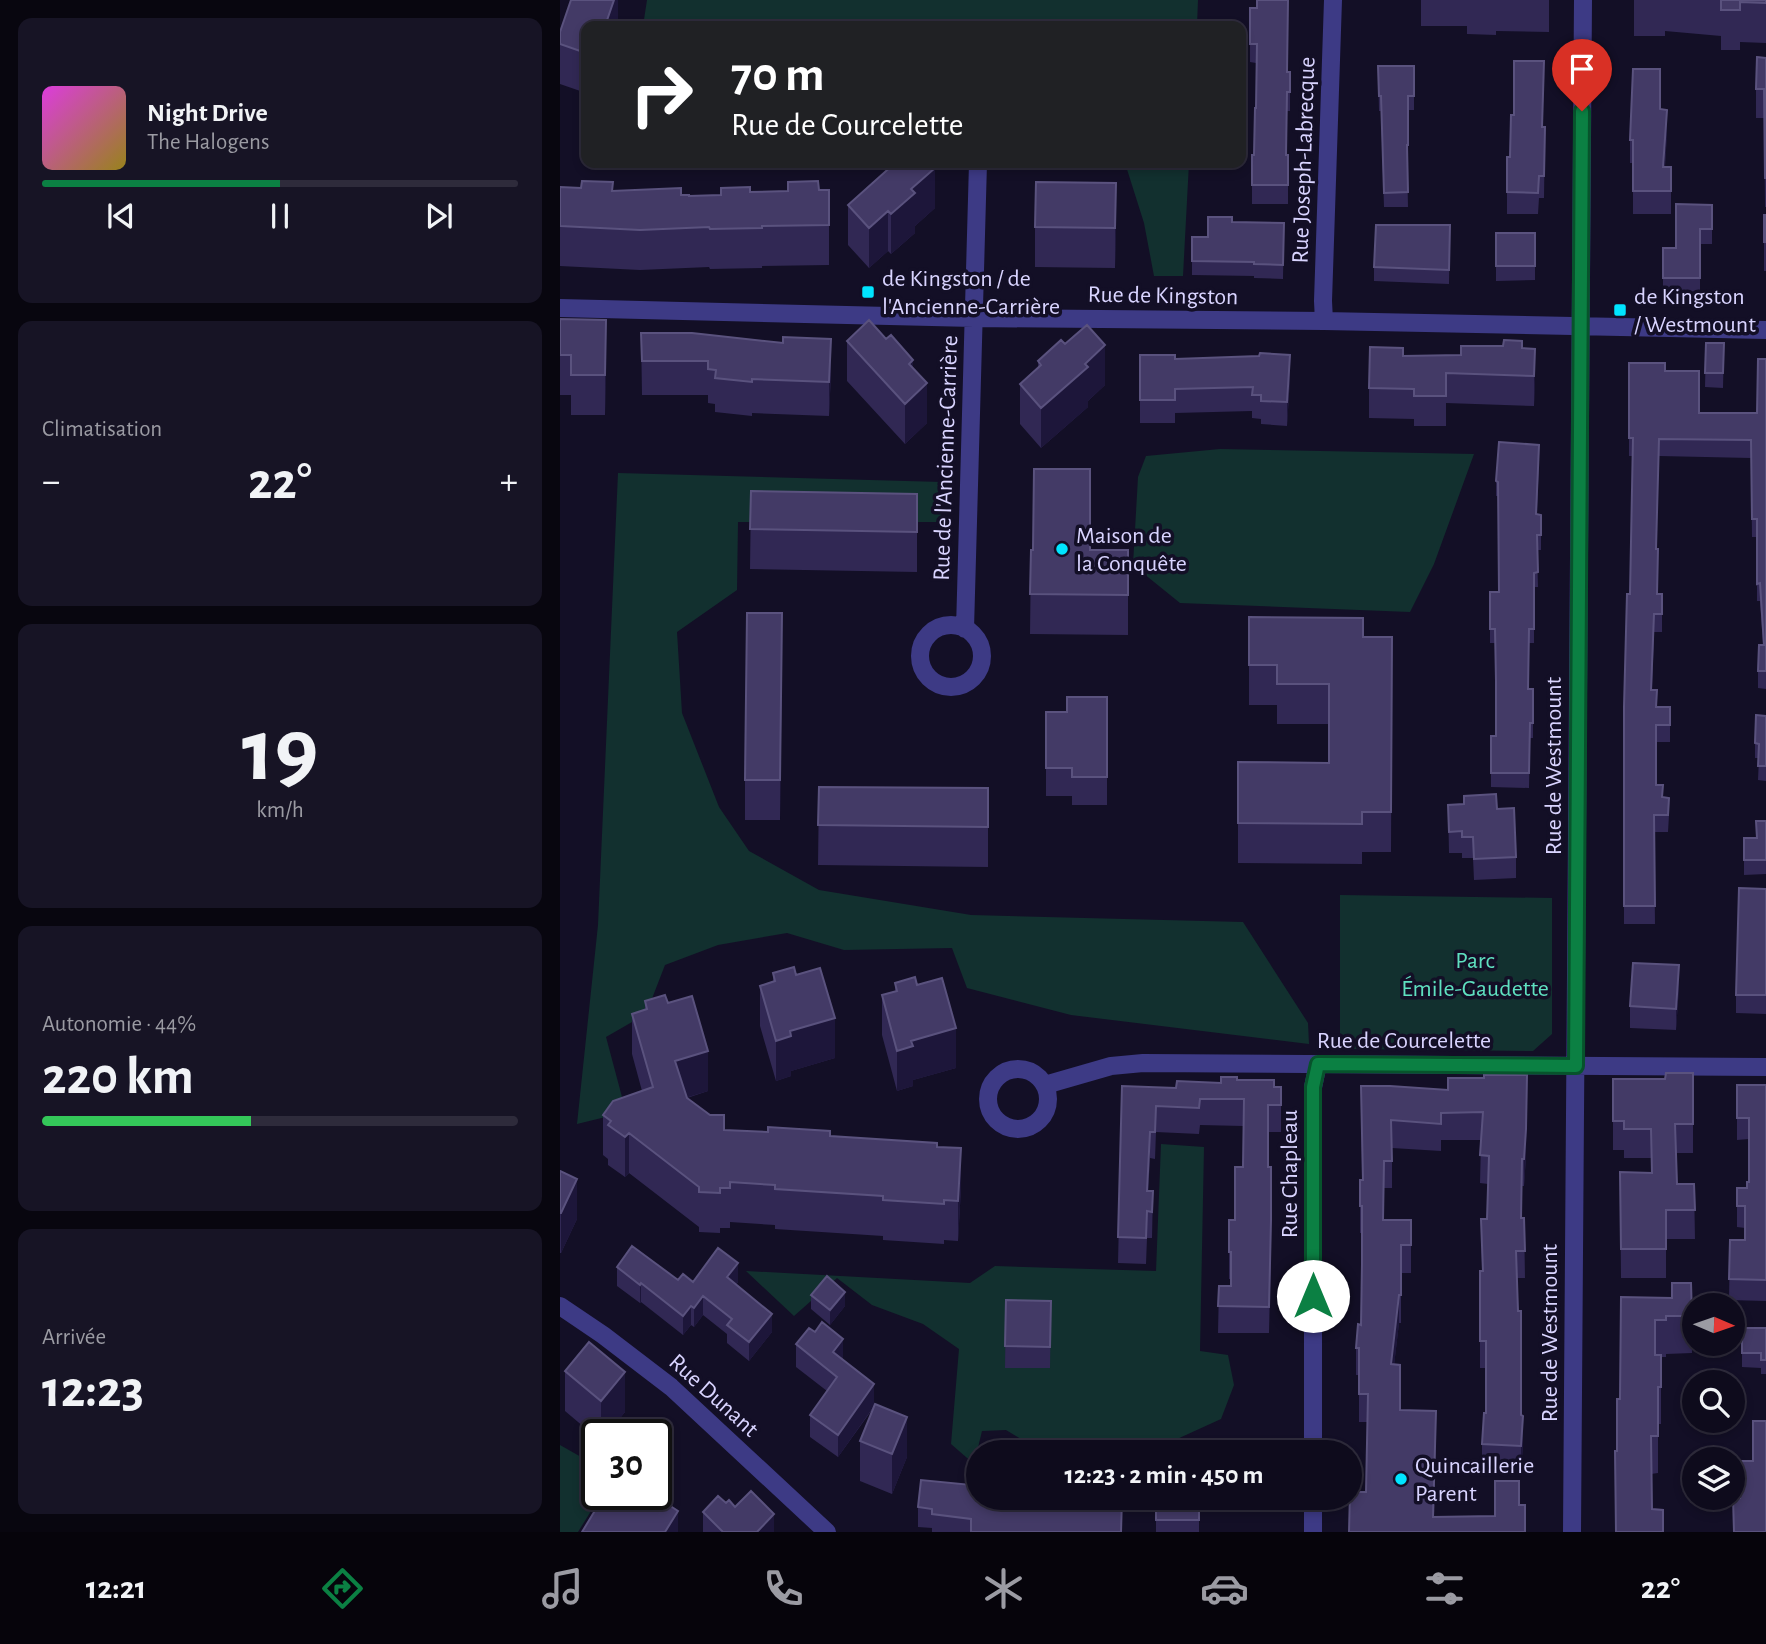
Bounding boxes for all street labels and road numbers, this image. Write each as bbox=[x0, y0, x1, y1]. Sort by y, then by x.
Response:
street label: Rue Joseph-Labrecque bbox=[1288, 56, 1320, 264]
street label: Rue de Kingston bbox=[1087, 283, 1239, 309]
street label: Rue de l'Ancienne-Carrière bbox=[930, 335, 962, 581]
street label: Rue de Westmount bbox=[1542, 676, 1566, 855]
street label: Rue de Courcelette bbox=[1317, 1029, 1491, 1053]
street label: Rue Chapleau bbox=[1278, 1110, 1302, 1238]
street label: Rue de Westmount bbox=[1538, 1243, 1562, 1422]
street label: Rue Dunant bbox=[664, 1350, 763, 1442]

